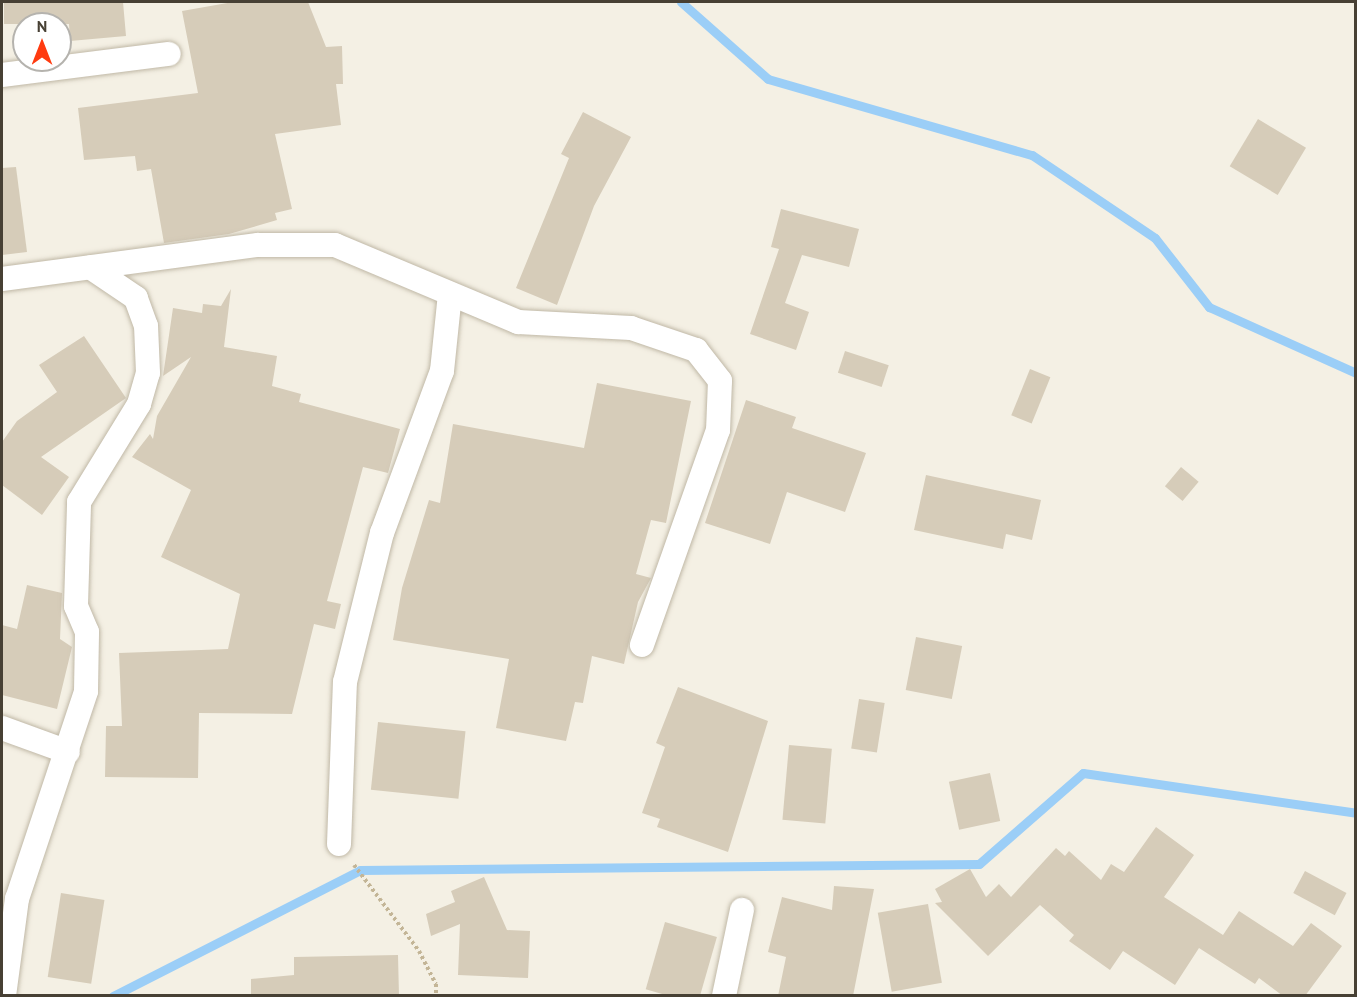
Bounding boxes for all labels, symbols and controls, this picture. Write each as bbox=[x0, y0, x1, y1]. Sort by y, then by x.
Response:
north arrow bbox=[12, 12, 72, 72]
text: N bbox=[37, 16, 47, 36]

